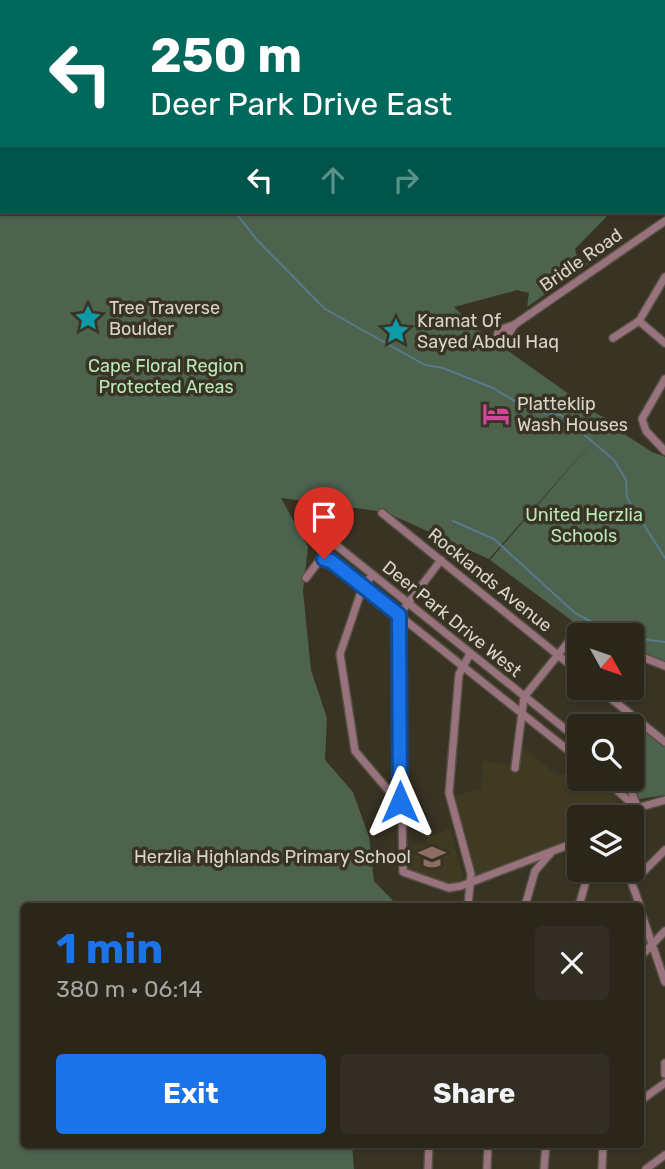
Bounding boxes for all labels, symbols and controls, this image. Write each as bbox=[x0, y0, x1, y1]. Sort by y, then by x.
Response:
text: 250 m bbox=[150, 26, 302, 84]
icon: left bbox=[35, 28, 126, 119]
text: Deer Park Drive East bbox=[150, 85, 452, 123]
icon: left bbox=[241, 161, 279, 199]
icon: ahead bbox=[314, 161, 352, 199]
icon: right bbox=[387, 161, 425, 199]
street label: Bridle Road bbox=[536, 224, 626, 296]
place label: Tree Traverse Boulder bbox=[109, 297, 220, 340]
place icon: Tree Traverse Boulder bbox=[73, 303, 103, 333]
place label: Kramat Of Sayed Abdul Haq bbox=[417, 310, 559, 353]
place icon: Kramat Of Sayed Abdul Haq bbox=[381, 316, 411, 346]
park label: Cape Floral Region Protected Areas bbox=[88, 355, 244, 398]
place label: Platteklip Wash Houses bbox=[517, 393, 628, 436]
hotel icon: Platteklip Wash Houses bbox=[481, 399, 511, 429]
pin bbox=[294, 487, 354, 559]
icon: arrive bbox=[305, 498, 343, 536]
park label: United Herzlia Schools bbox=[525, 504, 643, 547]
street label: Rocklands Avenue bbox=[423, 523, 557, 637]
street label: Deer Park Drive West bbox=[378, 556, 526, 682]
north arrow bbox=[567, 623, 644, 700]
map controls bbox=[567, 623, 644, 882]
button: search bbox=[567, 714, 644, 791]
position arrow bbox=[363, 765, 437, 839]
button: layers bbox=[567, 805, 644, 882]
school or university icon: Herzlia Highlands Primary School bbox=[417, 842, 447, 872]
place label: Herzlia Highlands Primary School bbox=[134, 846, 411, 868]
text: 1 min bbox=[56, 924, 163, 974]
button: close bbox=[535, 926, 609, 1000]
text: 380 m · 06:14 bbox=[56, 975, 203, 1003]
button: Exit bbox=[56, 1054, 326, 1134]
button: Share bbox=[340, 1054, 609, 1134]

